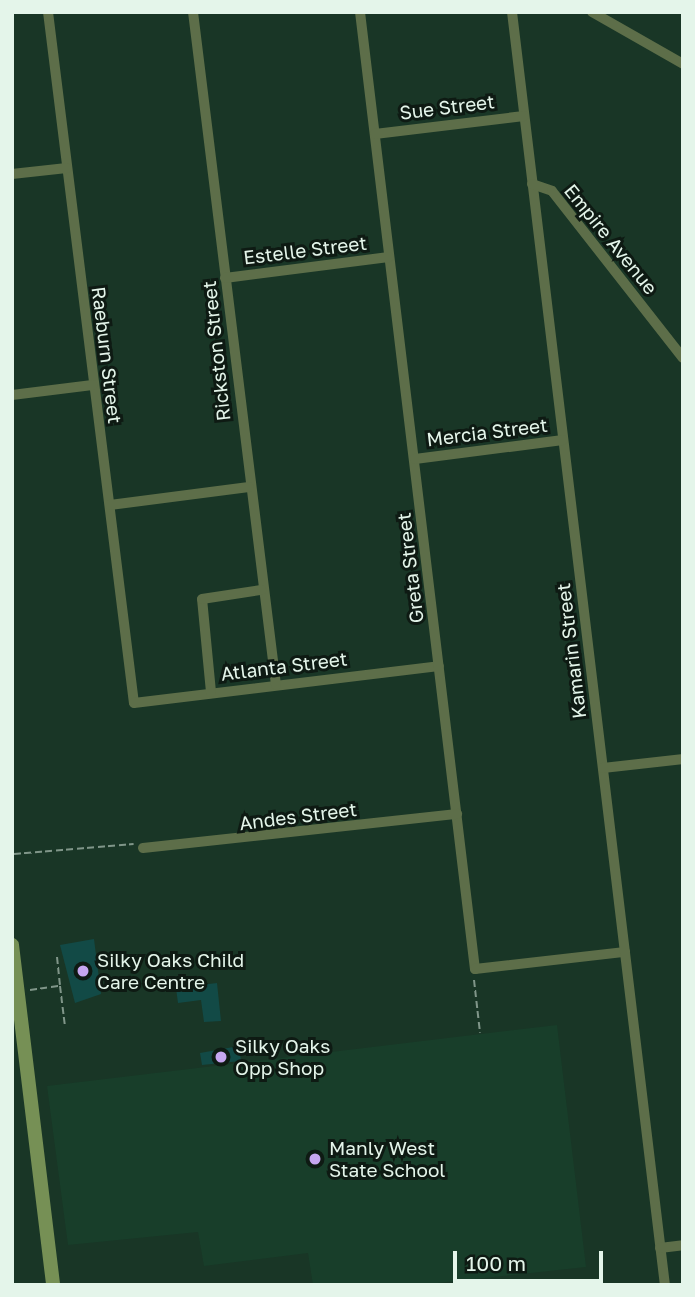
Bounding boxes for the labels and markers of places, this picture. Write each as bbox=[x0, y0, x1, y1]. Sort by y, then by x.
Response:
place label: Silky Oaks Child Care Centre bbox=[97, 949, 244, 993]
marker: Silky Oaks Child Care Centre bbox=[75, 963, 91, 979]
place label: Silky Oaks Opp Shop bbox=[235, 1035, 330, 1079]
marker: Silky Oaks Opp Shop bbox=[213, 1049, 229, 1065]
place label: Manly West State School bbox=[329, 1137, 445, 1181]
marker: Manly West State School bbox=[307, 1151, 323, 1167]

